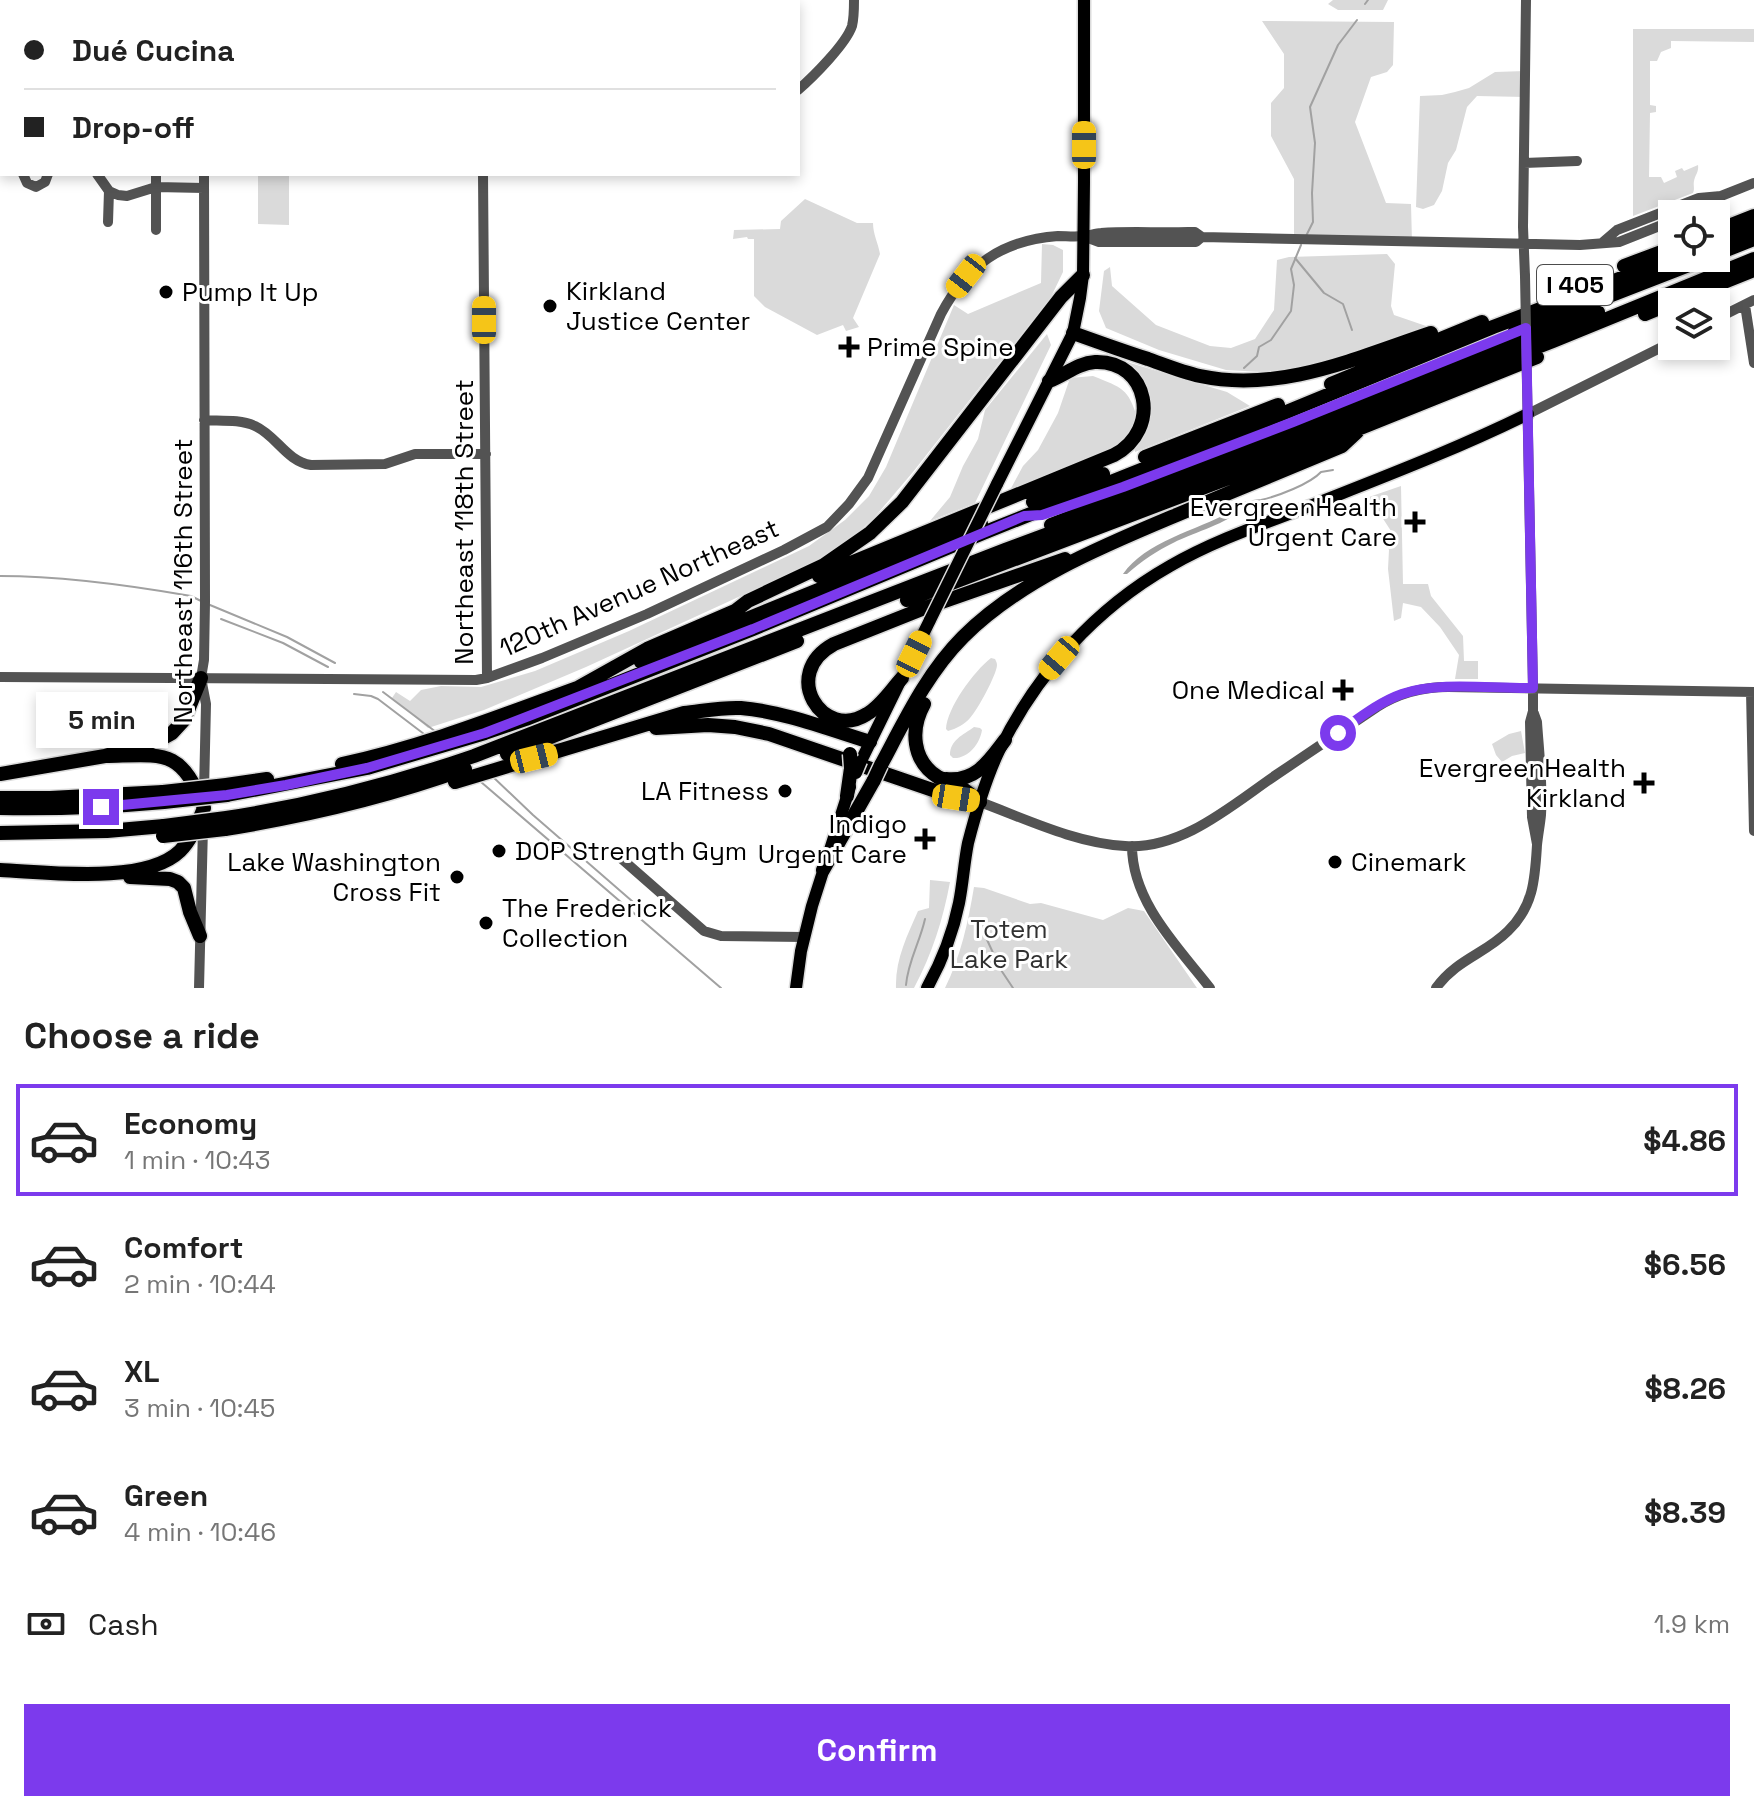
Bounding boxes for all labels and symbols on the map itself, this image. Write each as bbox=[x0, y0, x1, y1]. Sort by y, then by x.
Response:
car bbox=[1072, 121, 1096, 169]
car bbox=[942, 250, 990, 302]
road number: I 405 bbox=[1537, 265, 1613, 305]
place label: Kirkland Justice Center bbox=[566, 274, 750, 338]
place label: Pump It Up bbox=[182, 275, 318, 309]
marker: Pump It Up bbox=[157, 283, 175, 301]
car bbox=[472, 296, 496, 344]
marker: Kirkland Justice Center bbox=[541, 297, 559, 315]
place label: Prime Spine bbox=[867, 330, 1014, 364]
marker: Prime Spine bbox=[838, 336, 860, 358]
street label: Northeast 118th Street bbox=[447, 379, 481, 665]
street label: Northeast 116th Street bbox=[166, 439, 200, 724]
place label: EvergreenHealth Urgent Care bbox=[1190, 490, 1397, 554]
street label: 120th Avenue Northeast bbox=[494, 511, 784, 665]
marker: EvergreenHealth Urgent Care bbox=[1404, 511, 1426, 533]
car bbox=[893, 627, 935, 681]
car bbox=[1034, 632, 1084, 684]
place label: One Medical bbox=[1172, 673, 1325, 707]
marker: One Medical bbox=[1332, 679, 1354, 701]
callout: 5 min bbox=[35, 691, 167, 747]
route start bbox=[1320, 715, 1356, 751]
car bbox=[508, 741, 560, 775]
place label: EvergreenHealth Kirkland bbox=[1419, 751, 1626, 815]
marker: EvergreenHealth Kirkland bbox=[1633, 772, 1655, 794]
place label: LA Fitness bbox=[641, 774, 769, 808]
marker: LA Fitness bbox=[776, 782, 794, 800]
car bbox=[930, 782, 982, 814]
route end bbox=[83, 789, 119, 825]
place label: Indigo Urgent Care bbox=[758, 807, 907, 871]
marker: Indigo Urgent Care bbox=[914, 828, 936, 850]
place label: DOP Strength Gym bbox=[515, 834, 747, 868]
marker: DOP Strength Gym bbox=[490, 842, 508, 860]
place label: Lake Washington Cross Fit bbox=[227, 845, 441, 909]
place label: Cinemark bbox=[1351, 845, 1467, 879]
marker: Cinemark bbox=[1326, 853, 1344, 871]
marker: Lake Washington Cross Fit bbox=[448, 868, 466, 886]
place label: The Frederick Collection bbox=[502, 891, 672, 955]
park label: Totem Lake Park bbox=[950, 912, 1068, 976]
marker: The Frederick Collection bbox=[477, 914, 495, 932]

